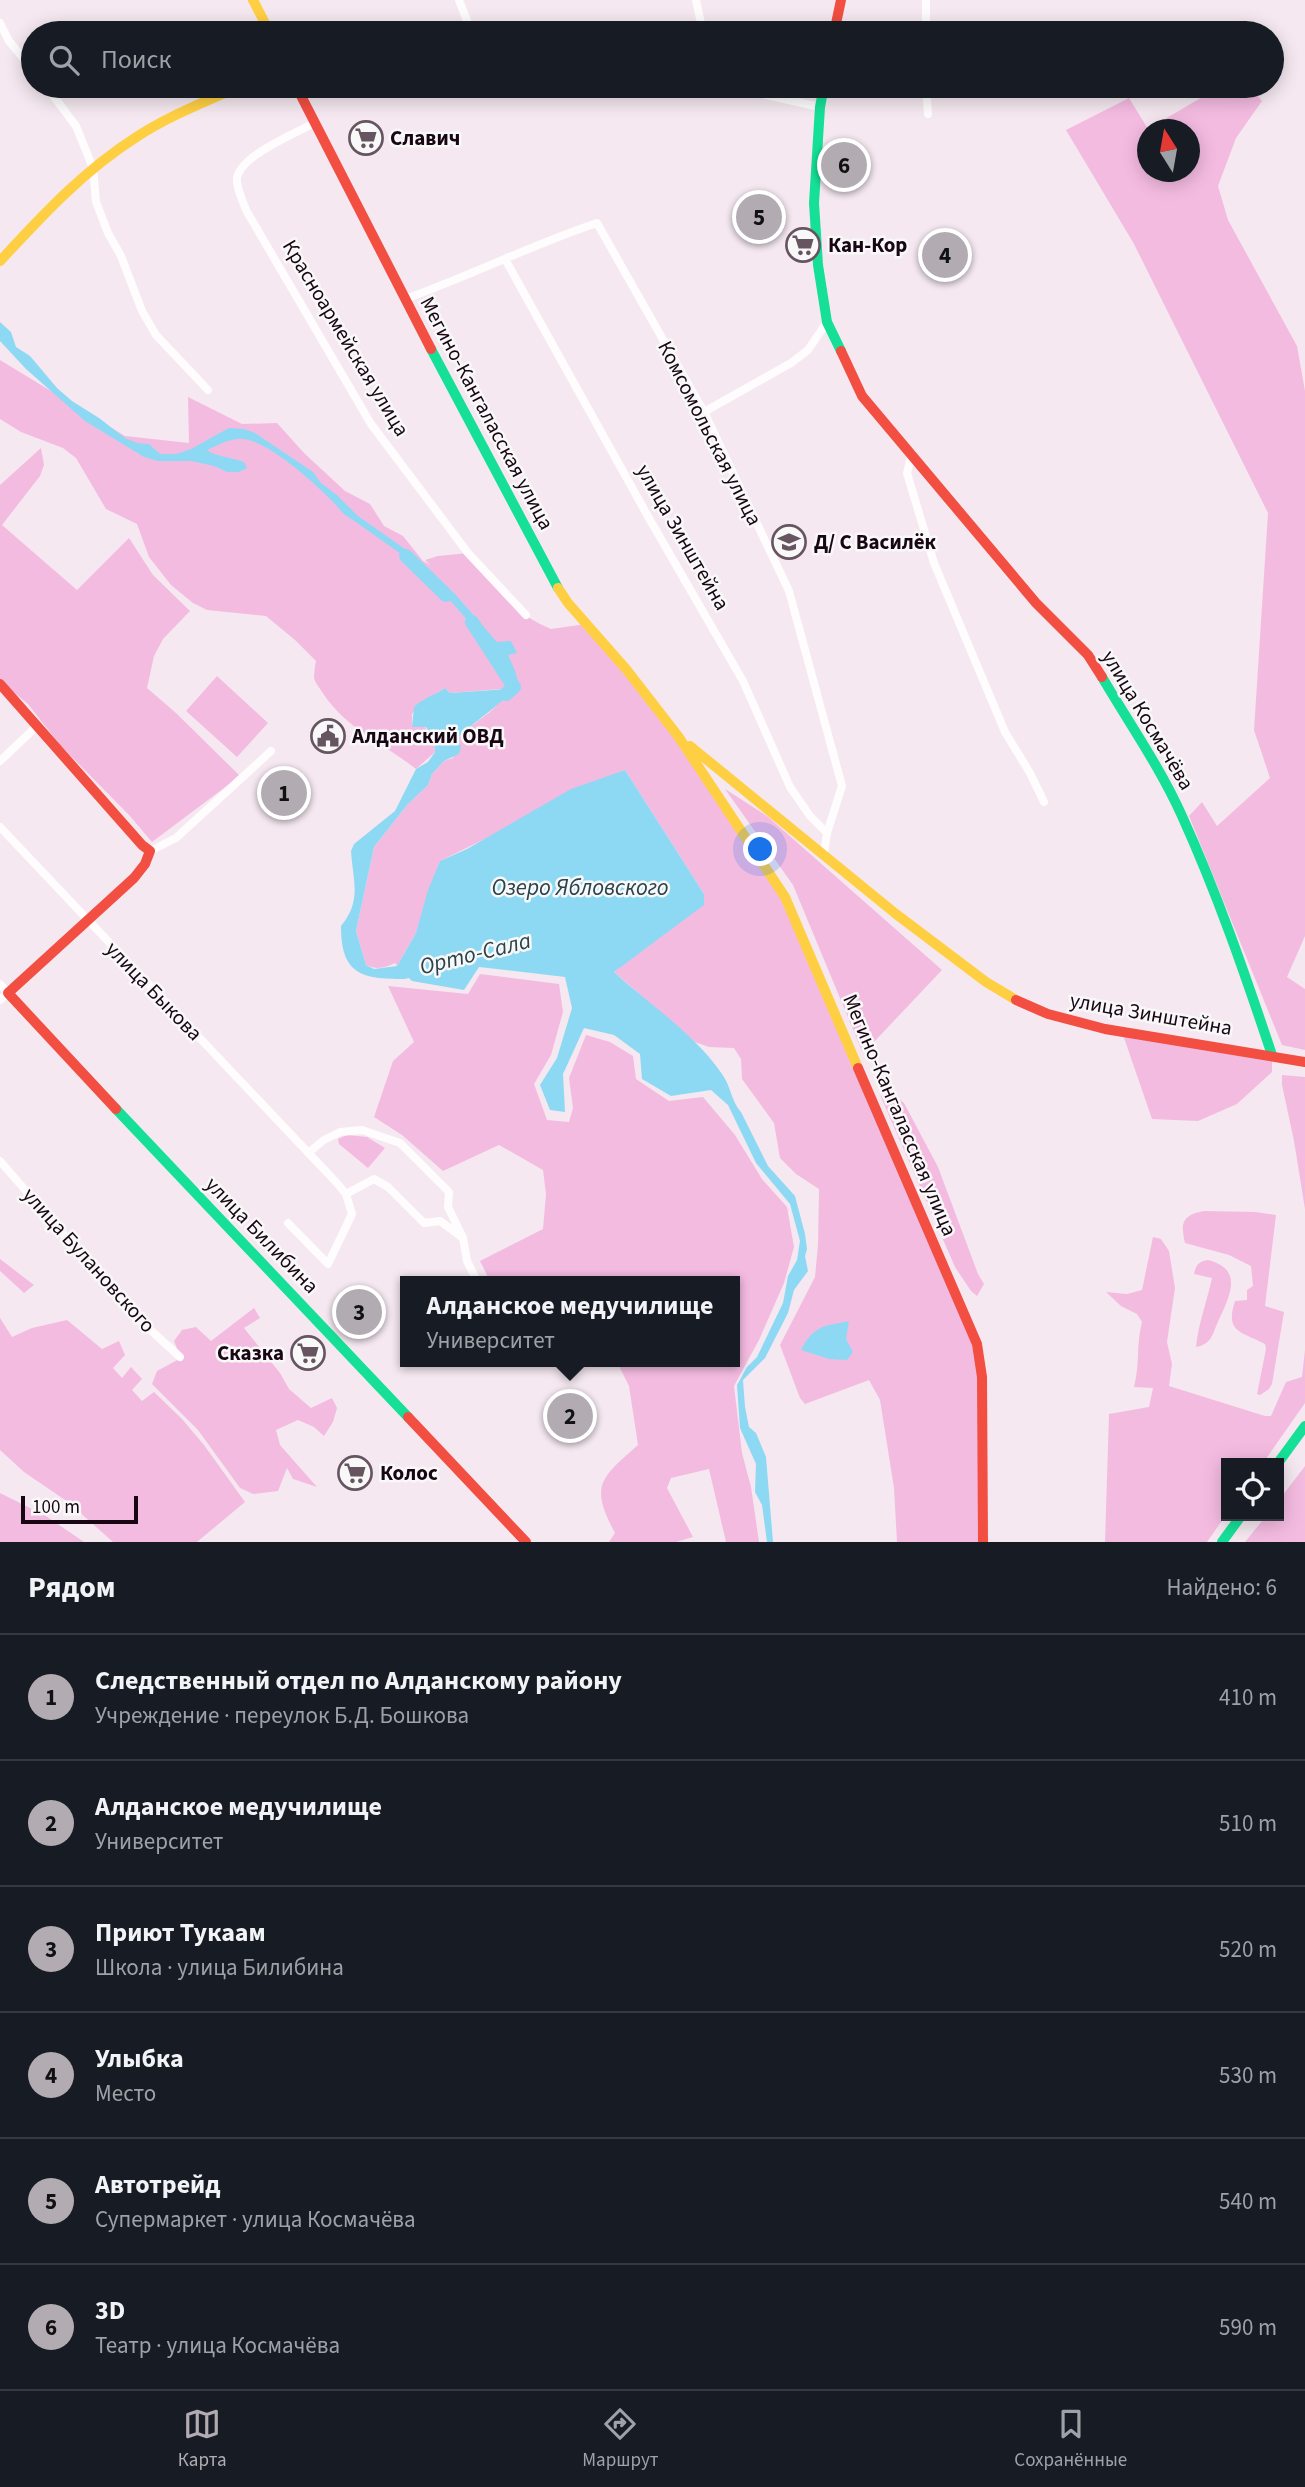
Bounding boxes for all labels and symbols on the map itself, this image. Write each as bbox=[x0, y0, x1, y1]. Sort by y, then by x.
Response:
supermarket icon: Славич bbox=[347, 119, 385, 157]
north arrow bbox=[1137, 119, 1200, 182]
place label: Славич bbox=[390, 123, 460, 153]
pin: 6 bbox=[821, 139, 867, 191]
pin: 5 bbox=[736, 191, 782, 243]
supermarket icon: Кан-Кор bbox=[784, 226, 822, 264]
pin: 4 bbox=[922, 229, 968, 281]
place label: Кан-Кор bbox=[828, 230, 907, 260]
street label: Красноармейская улица bbox=[275, 234, 417, 442]
street label: Мегино-Кангаласская улица bbox=[413, 291, 561, 535]
street label: Комсомольская улица bbox=[650, 335, 770, 531]
street label: улица Зинштейна bbox=[629, 458, 737, 616]
school or university icon: Д/ С Василёк bbox=[770, 523, 808, 561]
place label: Д/ С Василёк bbox=[814, 527, 937, 557]
street label: улица Космачёва bbox=[1094, 644, 1202, 796]
public building icon: Алданский ОВД bbox=[309, 717, 347, 755]
place label: Алданский ОВД bbox=[351, 721, 504, 751]
pin: 1 bbox=[261, 767, 307, 819]
your location bbox=[743, 832, 777, 866]
water label: Озеро Ябловского bbox=[492, 871, 668, 904]
water label: Орто-Сала bbox=[416, 924, 534, 983]
street label: улица Быкова bbox=[99, 934, 209, 1048]
street label: улица Зинштейна bbox=[1068, 985, 1234, 1043]
street label: Мегино-Кангаласская улица bbox=[835, 989, 965, 1241]
street label: улица Билибина bbox=[198, 1170, 326, 1300]
street label: улица Булановского bbox=[15, 1181, 163, 1339]
pin: 3 bbox=[336, 1286, 382, 1338]
supermarket icon: Сказка bbox=[289, 1334, 327, 1372]
place label: Сказка bbox=[217, 1338, 284, 1368]
pin: 2 bbox=[547, 1390, 593, 1442]
supermarket icon: Колос bbox=[336, 1454, 374, 1492]
place label: Колос bbox=[380, 1458, 438, 1488]
scale bar bbox=[21, 1493, 138, 1525]

